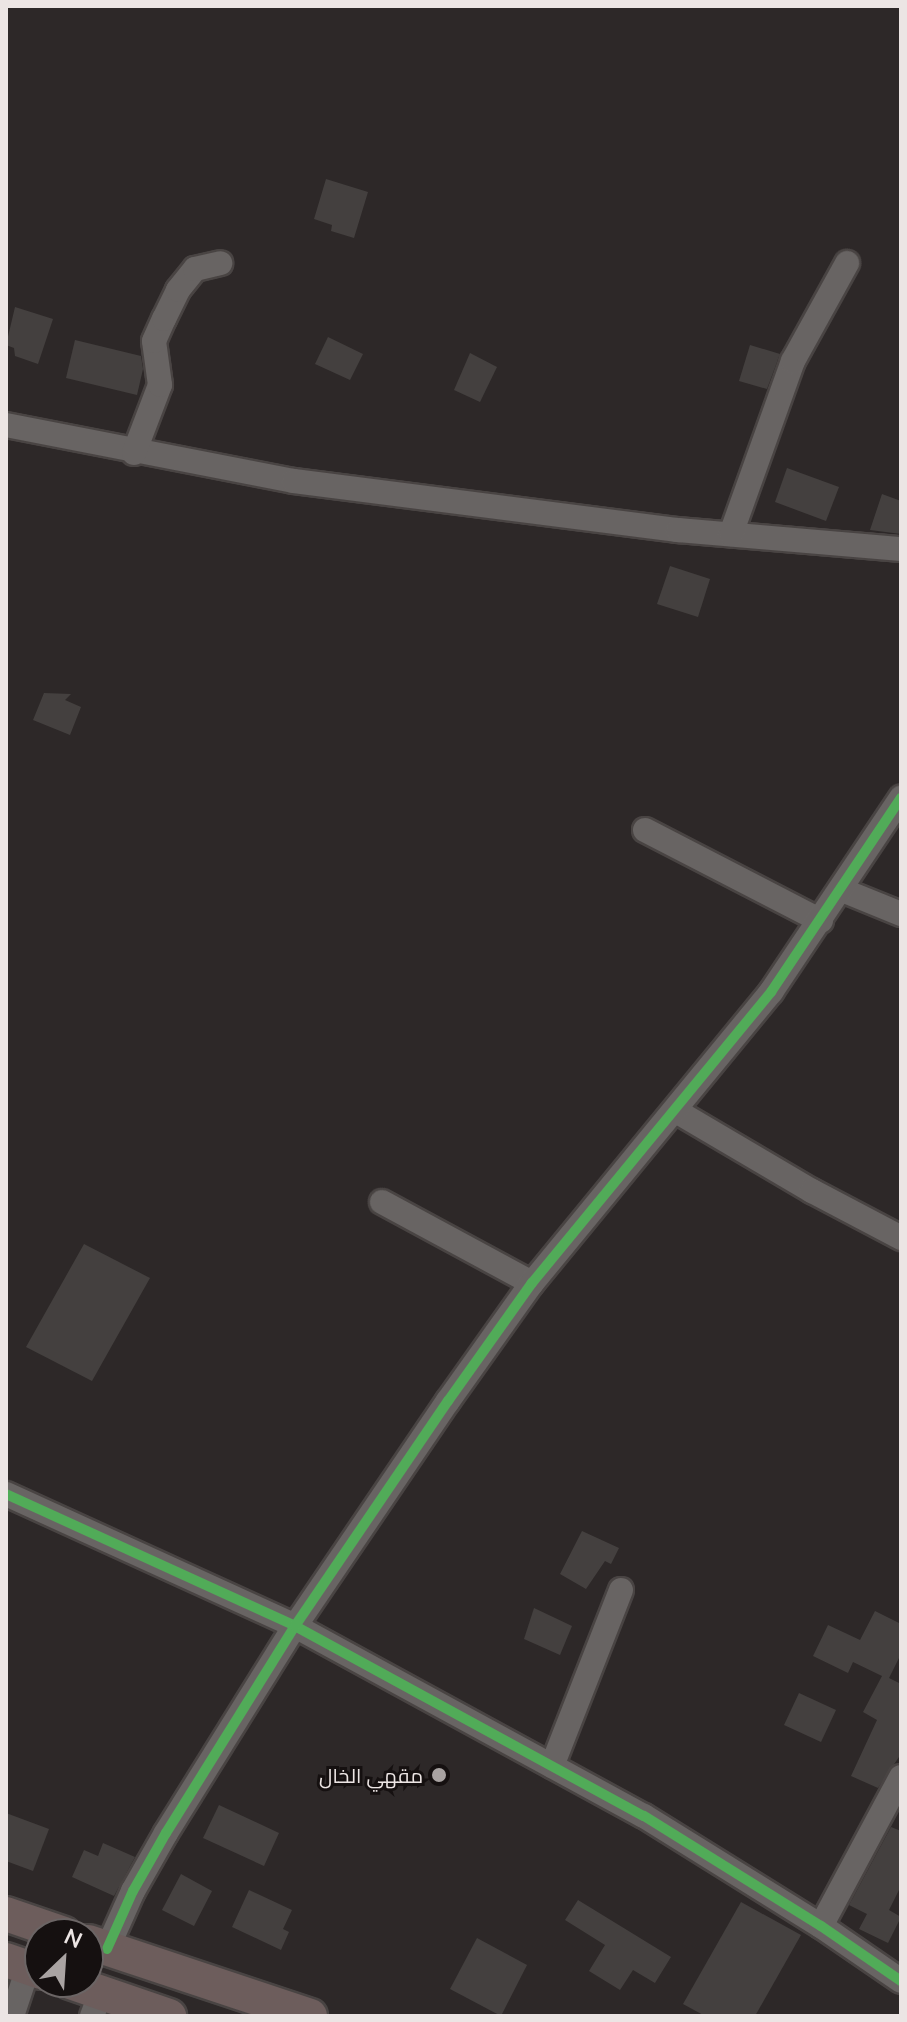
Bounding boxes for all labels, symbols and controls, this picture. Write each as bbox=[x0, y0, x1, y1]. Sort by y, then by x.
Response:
place label: مقهي الخال bbox=[319, 1763, 423, 1787]
marker: مقهي الخال bbox=[430, 1766, 448, 1784]
north arrow bbox=[24, 1918, 104, 1998]
text: N bbox=[60, 1922, 87, 1954]

